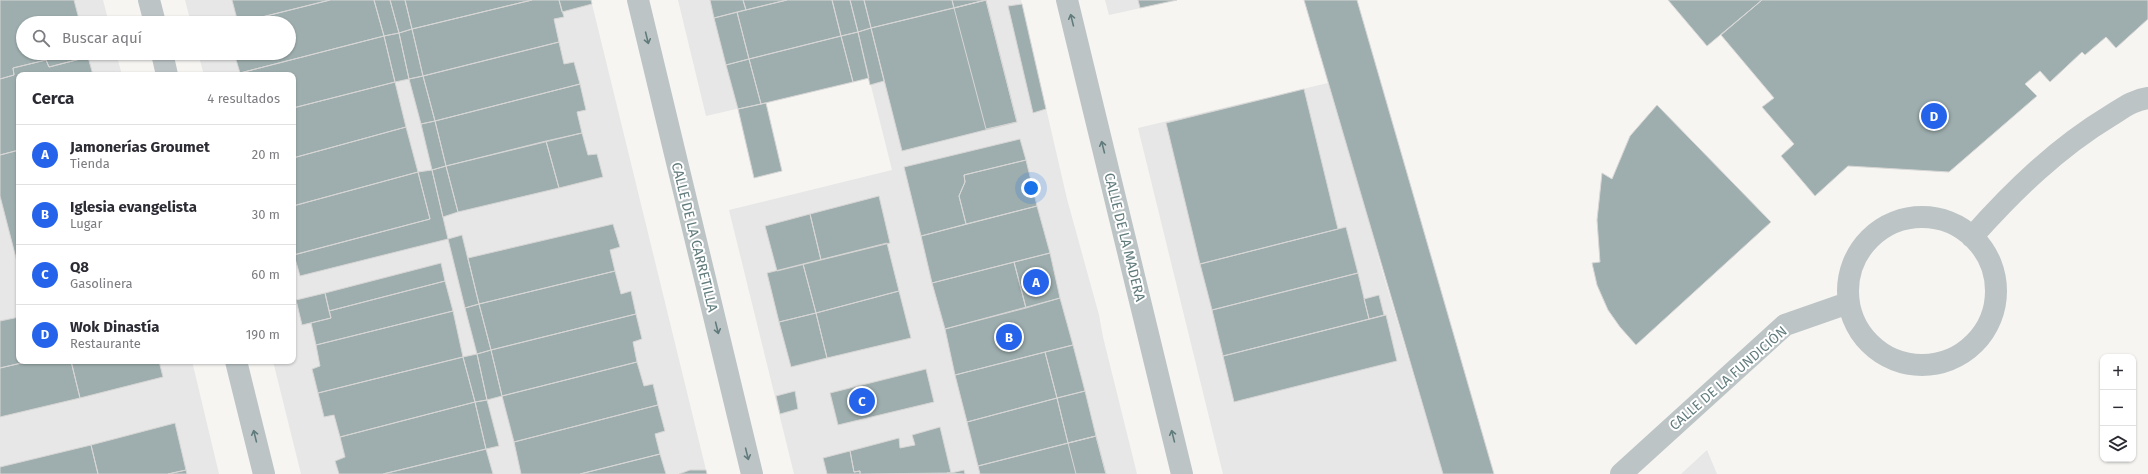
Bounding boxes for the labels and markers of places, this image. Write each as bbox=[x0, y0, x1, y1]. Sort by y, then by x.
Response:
pin: D bbox=[1921, 101, 1947, 131]
pin: A bbox=[1023, 267, 1049, 297]
pin: B bbox=[996, 322, 1022, 352]
pin: C bbox=[849, 386, 875, 416]

